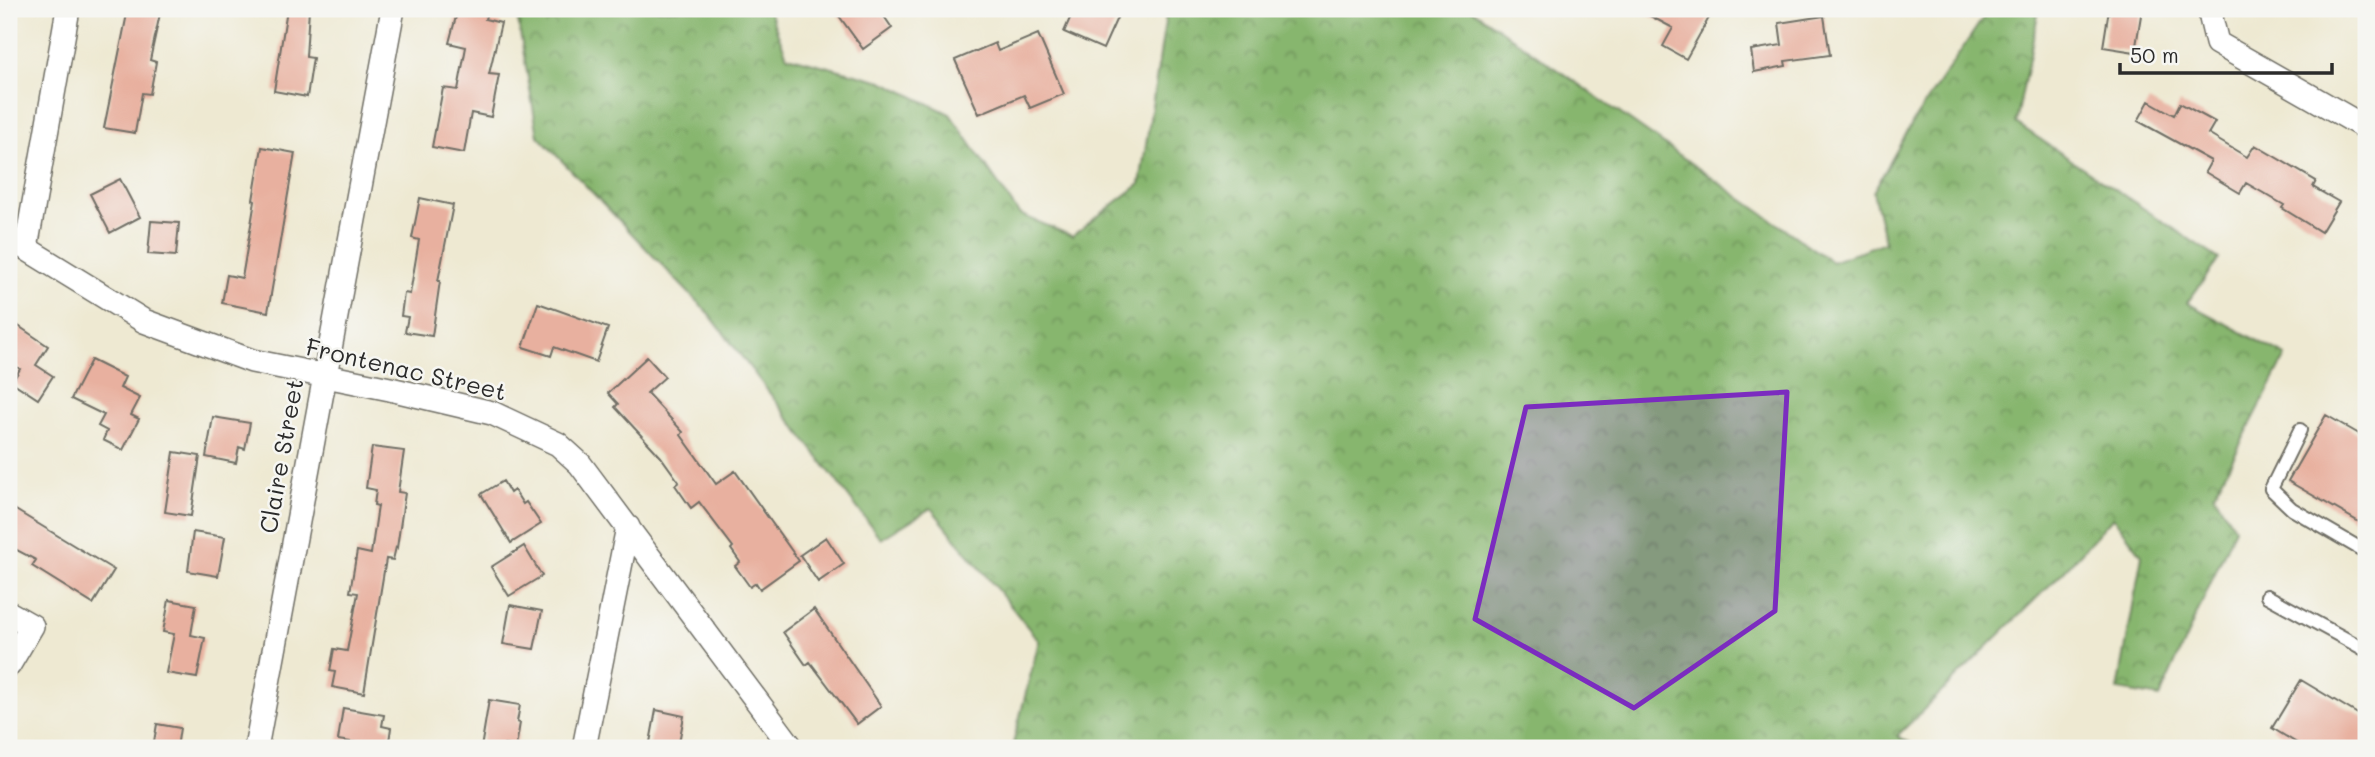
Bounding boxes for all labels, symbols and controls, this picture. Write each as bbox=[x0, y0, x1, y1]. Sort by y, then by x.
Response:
scale bar bbox=[2120, 32, 2331, 76]
text: 50 m bbox=[2130, 41, 2179, 68]
street label: Frontenac Street bbox=[303, 330, 510, 407]
street label: Claire Street bbox=[252, 376, 309, 535]

